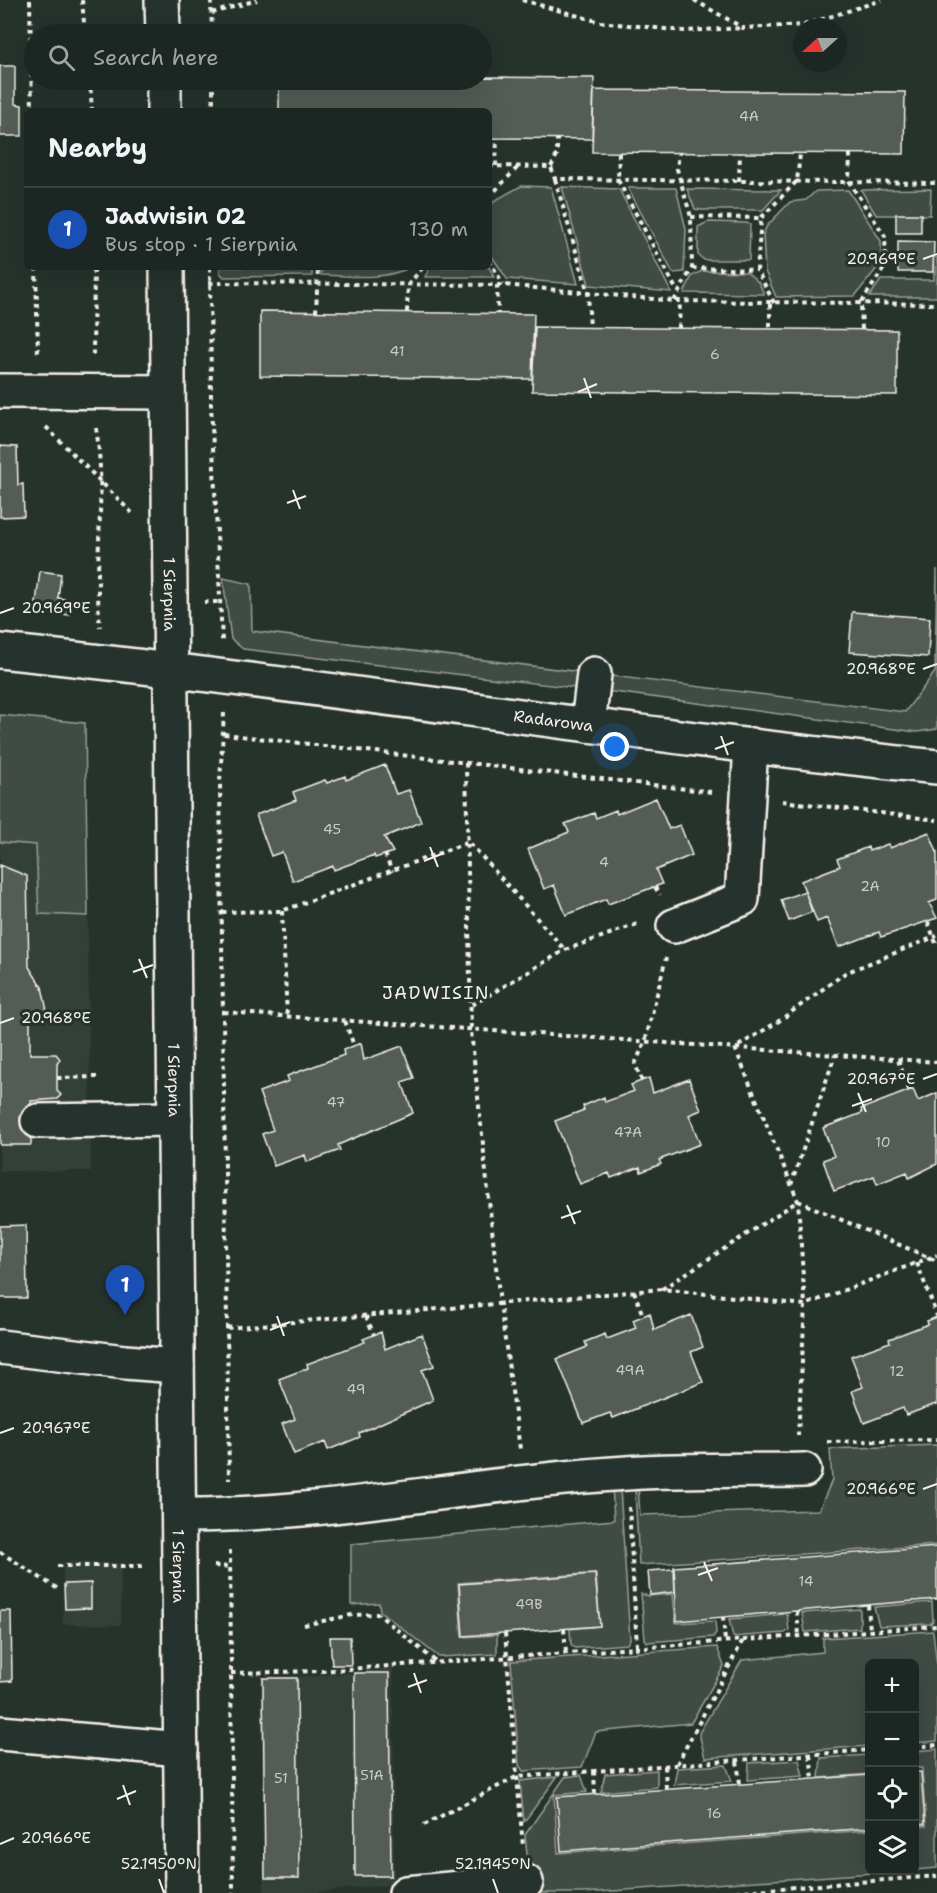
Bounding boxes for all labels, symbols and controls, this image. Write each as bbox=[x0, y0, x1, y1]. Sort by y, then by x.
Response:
north arrow bbox=[793, 18, 847, 72]
search box bbox=[24, 24, 492, 90]
icon: search bbox=[45, 41, 78, 74]
text: Search here bbox=[93, 43, 219, 72]
house number: 4A bbox=[739, 107, 759, 125]
text: Nearby bbox=[48, 130, 147, 165]
text: Jadwisin 02 bbox=[105, 202, 246, 231]
text: 1 bbox=[63, 216, 72, 242]
text: 130 m bbox=[409, 216, 468, 242]
text: Bus stop · 1 Sierpnia bbox=[105, 231, 298, 257]
text: 20.969°E bbox=[846, 249, 916, 269]
house number: 41 bbox=[390, 342, 404, 360]
house number: 6 bbox=[710, 345, 720, 363]
street label: 1 Sierpnia bbox=[159, 557, 181, 631]
text: 20.969°E bbox=[21, 598, 91, 618]
text: 20.968°E bbox=[846, 659, 916, 679]
street label: Radarowa bbox=[512, 705, 595, 736]
your location bbox=[600, 732, 629, 761]
house number: 45 bbox=[323, 820, 341, 838]
house number: 4 bbox=[599, 853, 609, 871]
house number: 2A bbox=[860, 877, 880, 895]
district label: JADWISIN bbox=[382, 981, 490, 1005]
text: 20.968°E bbox=[21, 1008, 91, 1028]
street label: 1 Sierpnia bbox=[164, 1043, 185, 1117]
text: 20.967°E bbox=[847, 1069, 915, 1089]
house number: 47 bbox=[327, 1093, 345, 1111]
house number: 47A bbox=[614, 1123, 642, 1141]
house number: 10 bbox=[875, 1133, 891, 1151]
pin: 1 bbox=[106, 1266, 144, 1315]
house number: 49A bbox=[615, 1361, 645, 1379]
house number: 12 bbox=[890, 1362, 904, 1380]
house number: 49 bbox=[347, 1380, 366, 1398]
text: 20.967°E bbox=[22, 1418, 90, 1438]
text: 20.966°E bbox=[846, 1479, 916, 1499]
street label: 1 Sierpnia bbox=[168, 1529, 190, 1603]
house number: 14 bbox=[798, 1572, 814, 1590]
house number: 49B bbox=[515, 1595, 543, 1613]
map controls bbox=[865, 1659, 919, 1875]
button: + bbox=[865, 1659, 919, 1713]
button: − bbox=[865, 1713, 919, 1767]
house number: 51A bbox=[360, 1766, 384, 1784]
button: locate bbox=[865, 1767, 919, 1821]
house number: 51 bbox=[274, 1769, 288, 1787]
house number: 16 bbox=[706, 1804, 722, 1822]
button: layers bbox=[865, 1821, 919, 1875]
text: 20.966°E bbox=[21, 1828, 91, 1848]
text: 52.1950°N bbox=[121, 1854, 197, 1874]
text: 52.1945°N bbox=[455, 1854, 531, 1874]

